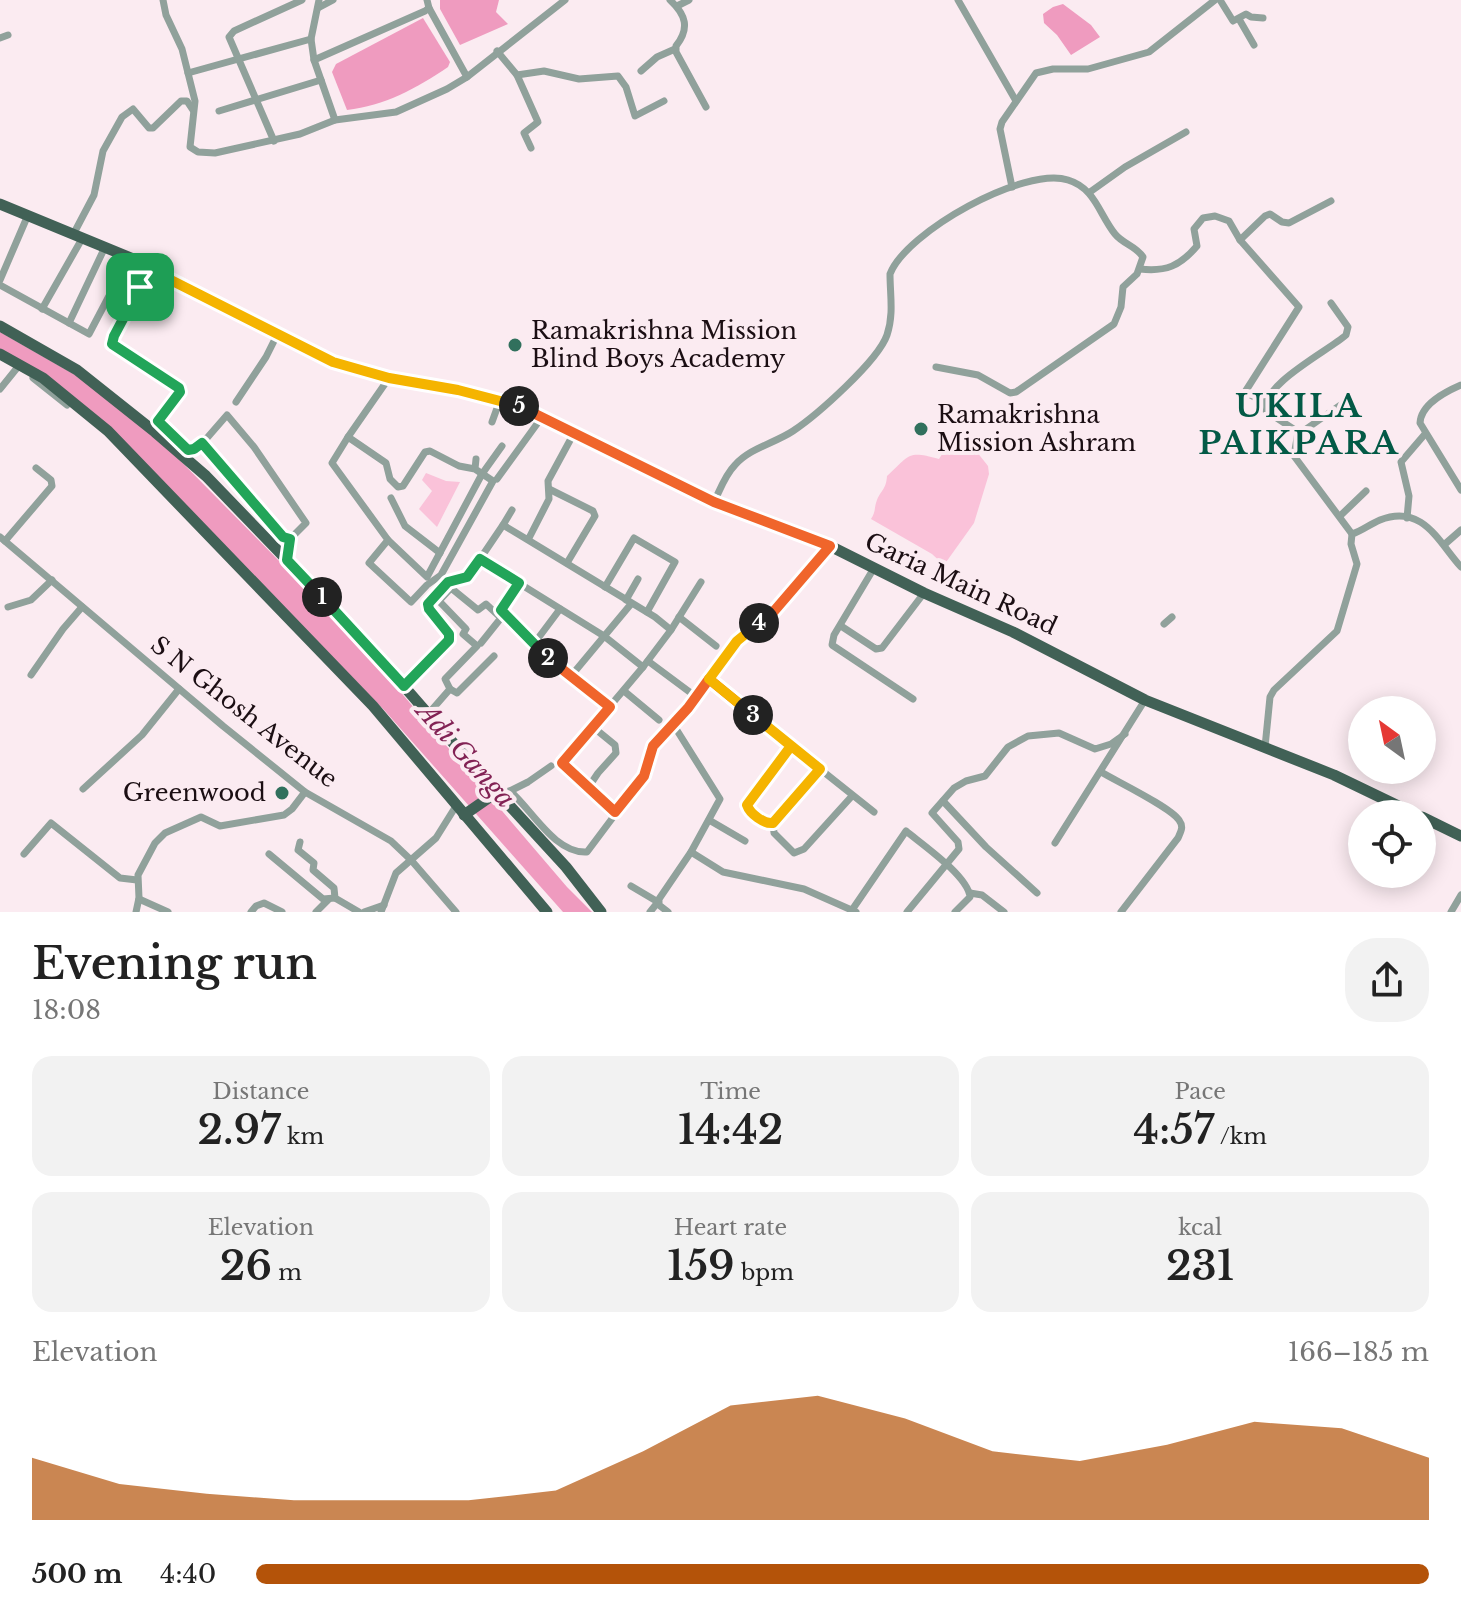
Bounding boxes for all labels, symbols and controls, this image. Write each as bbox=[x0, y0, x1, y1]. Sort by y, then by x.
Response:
pin bbox=[106, 253, 174, 321]
icon: arrive bbox=[118, 265, 162, 309]
place label: Ramakrishna Mission Blind Boys Academy bbox=[531, 316, 797, 373]
marker: Ramakrishna Mission Blind Boys Academy bbox=[506, 336, 524, 354]
pin: 5 bbox=[499, 386, 539, 426]
district label: UKILA PAIKPARA bbox=[1198, 386, 1400, 463]
text: 5 bbox=[512, 392, 526, 419]
place label: Ramakrishna Mission Ashram bbox=[937, 400, 1136, 457]
marker: Ramakrishna Mission Ashram bbox=[912, 420, 930, 438]
street label: Garia Main Road bbox=[861, 526, 1062, 641]
pin: 1 bbox=[302, 577, 342, 617]
text: 1 bbox=[317, 583, 327, 610]
pin: 4 bbox=[739, 603, 779, 643]
text: 4 bbox=[752, 609, 766, 636]
street label: S N Ghosh Avenue bbox=[145, 630, 343, 793]
pin: 2 bbox=[528, 638, 568, 678]
text: 2 bbox=[541, 644, 555, 671]
water label: Adi Ganga bbox=[408, 693, 522, 814]
pin: 3 bbox=[733, 695, 773, 735]
north arrow bbox=[1348, 696, 1436, 784]
map controls bbox=[1348, 696, 1436, 888]
text: 3 bbox=[746, 701, 760, 728]
place label: Greenwood bbox=[123, 778, 266, 807]
marker: Greenwood bbox=[273, 784, 291, 802]
button: locate bbox=[1348, 800, 1436, 888]
text: Evening run bbox=[32, 936, 317, 991]
button: share bbox=[1345, 938, 1429, 1022]
text: 18:08 bbox=[32, 994, 101, 1026]
text: Distance bbox=[212, 1078, 309, 1105]
text: Time bbox=[700, 1078, 761, 1105]
text: Pace bbox=[1174, 1078, 1226, 1105]
text: 2.97 bbox=[198, 1105, 281, 1155]
text: 14:42 bbox=[678, 1105, 783, 1155]
text: 4:57 bbox=[1133, 1105, 1214, 1155]
text: km bbox=[281, 1123, 324, 1150]
text: /km bbox=[1214, 1123, 1267, 1150]
text: Elevation bbox=[208, 1214, 314, 1241]
text: Heart rate bbox=[674, 1214, 787, 1241]
text: kcal bbox=[1178, 1214, 1222, 1241]
text: 26 bbox=[220, 1241, 272, 1291]
text: 159 bbox=[667, 1241, 735, 1291]
text: 231 bbox=[1166, 1241, 1234, 1291]
text: m bbox=[272, 1259, 302, 1286]
text: bpm bbox=[735, 1259, 794, 1286]
text: Elevation bbox=[32, 1336, 158, 1368]
text: 166–185 m bbox=[1288, 1336, 1429, 1368]
text: 500 m bbox=[32, 1558, 122, 1590]
text: 4:40 bbox=[160, 1558, 216, 1590]

